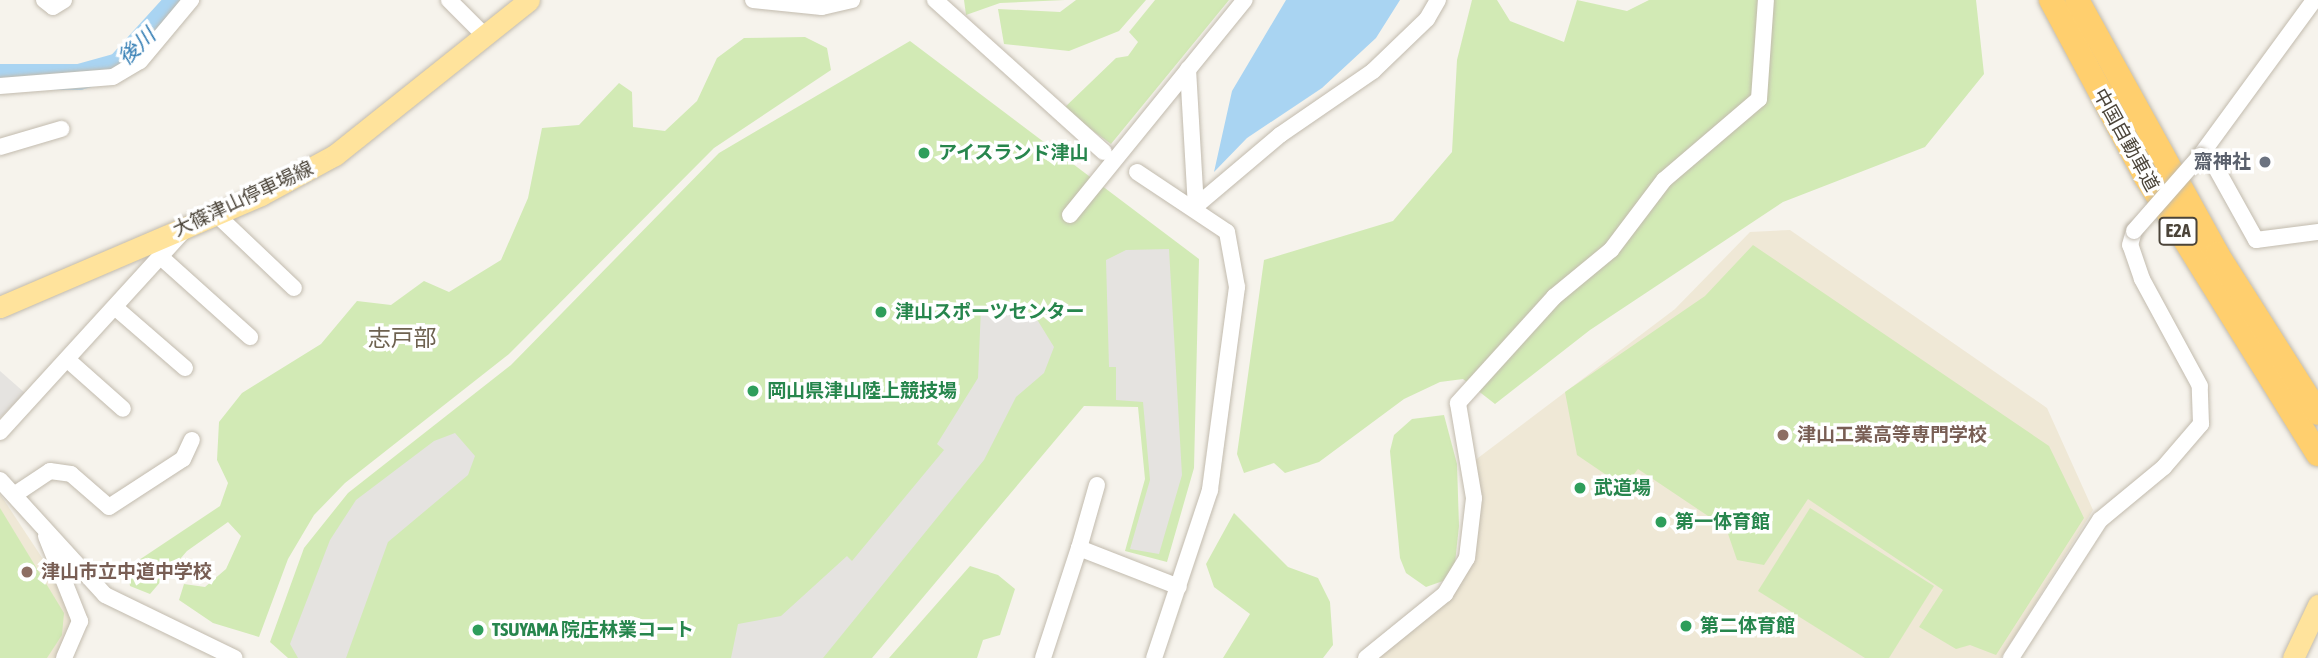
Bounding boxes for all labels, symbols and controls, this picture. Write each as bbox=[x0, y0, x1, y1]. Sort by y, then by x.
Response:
water label: 後川 bbox=[112, 22, 160, 70]
street label: 中国自動車道 bbox=[2088, 85, 2164, 195]
place label: アイスランド津山 bbox=[938, 142, 1090, 164]
marker: アイスランド津山 bbox=[916, 145, 932, 161]
place label: 齋神社 bbox=[2194, 151, 2251, 173]
marker: 齋神社 bbox=[2257, 154, 2273, 170]
street label: 大篠津山停車場線 bbox=[169, 157, 317, 241]
road number: E2A bbox=[2157, 216, 2199, 246]
place label: 津山スポーツセンター bbox=[895, 301, 1085, 323]
marker: 津山スポーツセンター bbox=[873, 304, 889, 320]
district label: 志戸部 bbox=[368, 324, 436, 352]
place label: 岡山県津山陸上競技場 bbox=[767, 380, 957, 402]
marker: 岡山県津山陸上競技場 bbox=[745, 383, 761, 399]
place label: 津山工業高等専門学校 bbox=[1797, 424, 1987, 446]
marker: 津山工業高等専門学校 bbox=[1775, 427, 1791, 443]
place label: 武道場 bbox=[1594, 477, 1651, 499]
marker: 武道場 bbox=[1572, 480, 1588, 496]
place label: 第一体育館 bbox=[1675, 511, 1770, 533]
marker: 第一体育館 bbox=[1653, 514, 1669, 530]
place label: 津山市立中道中学校 bbox=[41, 561, 212, 583]
marker: 津山市立中道中学校 bbox=[19, 564, 35, 580]
place label: 第二体育館 bbox=[1700, 615, 1795, 637]
marker: 第二体育館 bbox=[1678, 618, 1694, 634]
place label: TSUYAMA 院庄林業コート bbox=[492, 619, 694, 641]
marker: TSUYAMA 院庄林業コート bbox=[470, 622, 486, 638]

